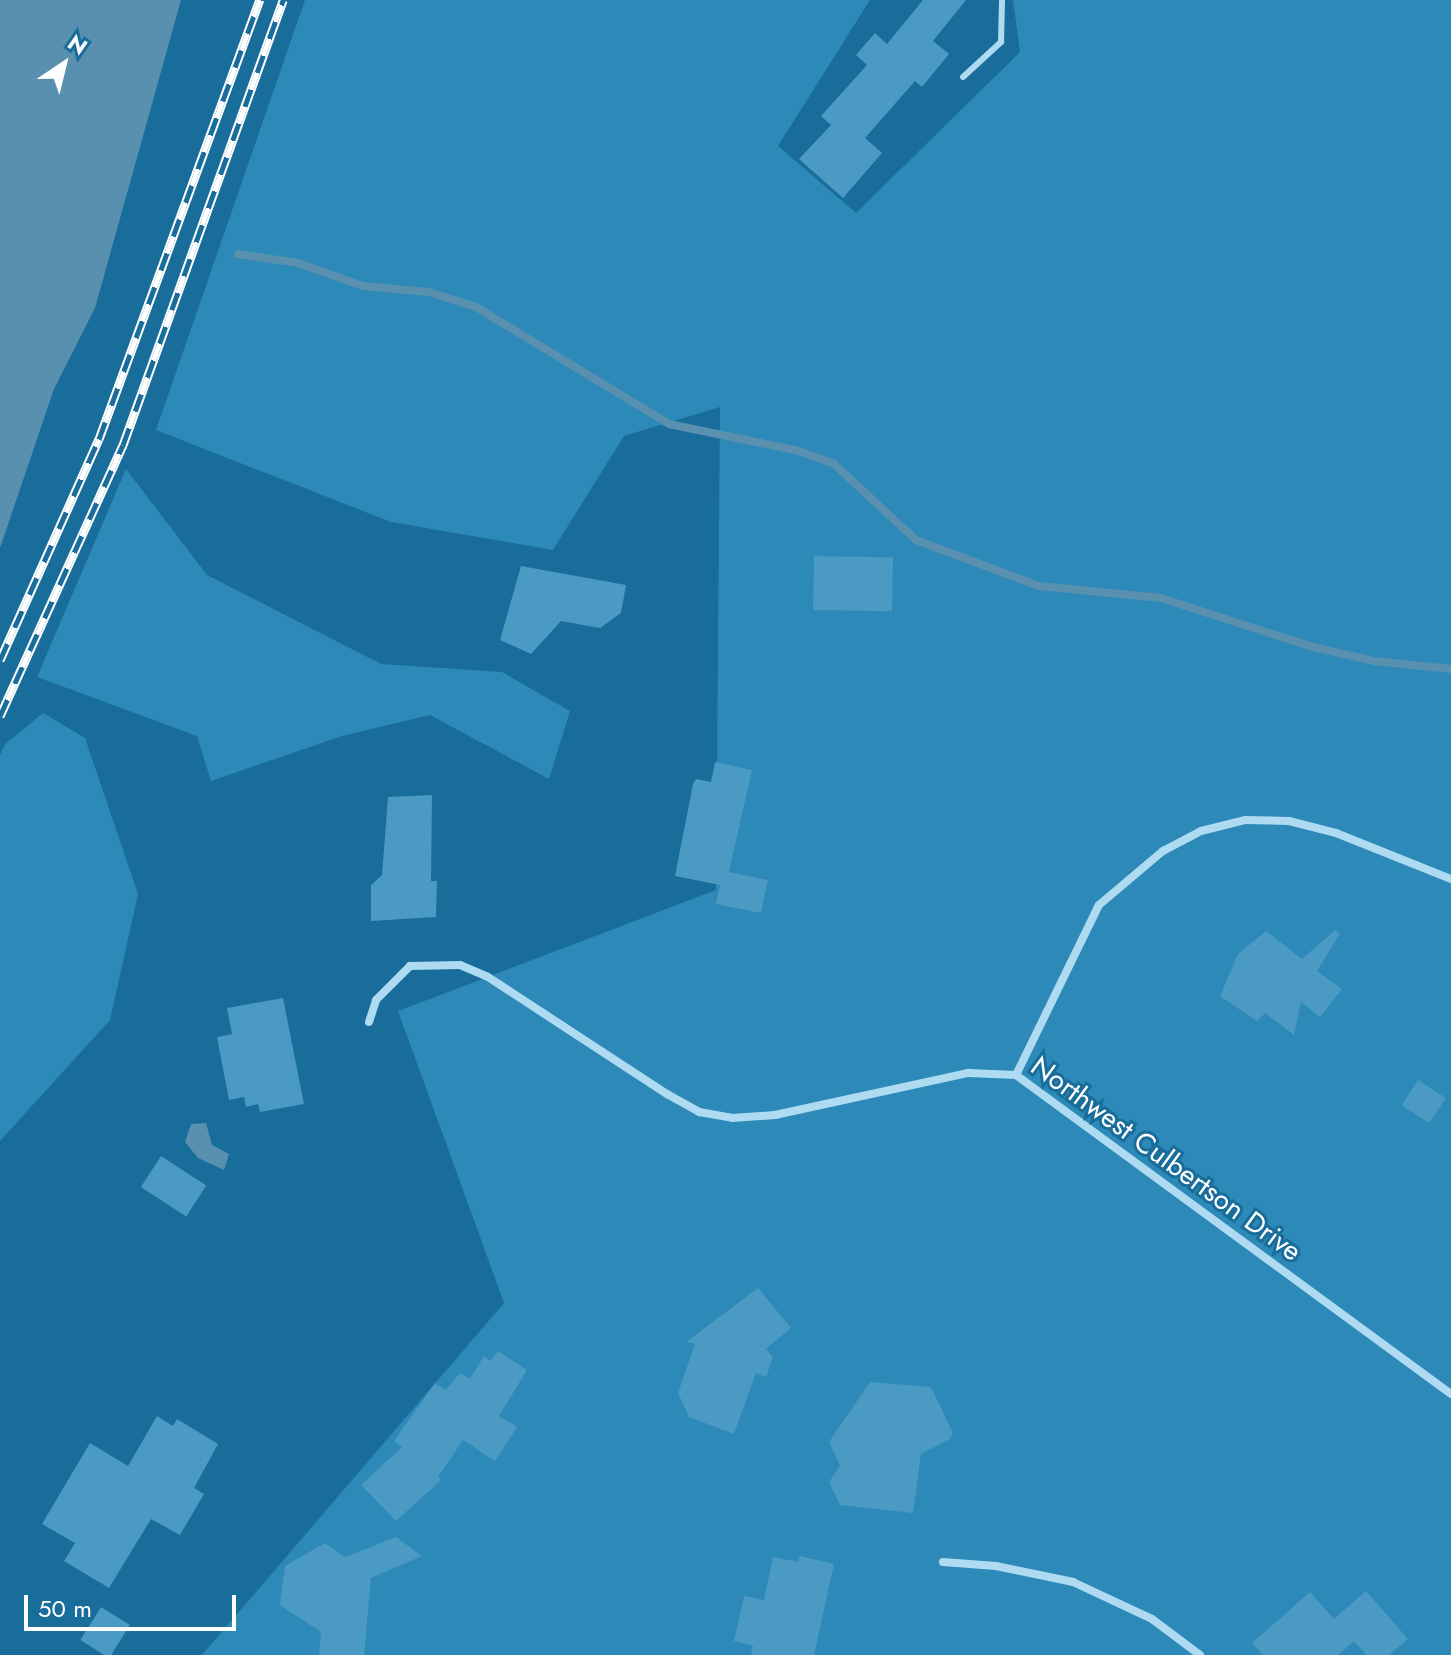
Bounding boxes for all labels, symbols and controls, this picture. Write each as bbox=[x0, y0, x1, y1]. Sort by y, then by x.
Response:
north arrow bbox=[24, 24, 104, 104]
text: N bbox=[61, 26, 94, 62]
street label: Northwest Culbertson Drive bbox=[1024, 1050, 1308, 1268]
scale bar bbox=[28, 1579, 240, 1629]
text: 50 m bbox=[38, 1591, 92, 1626]

